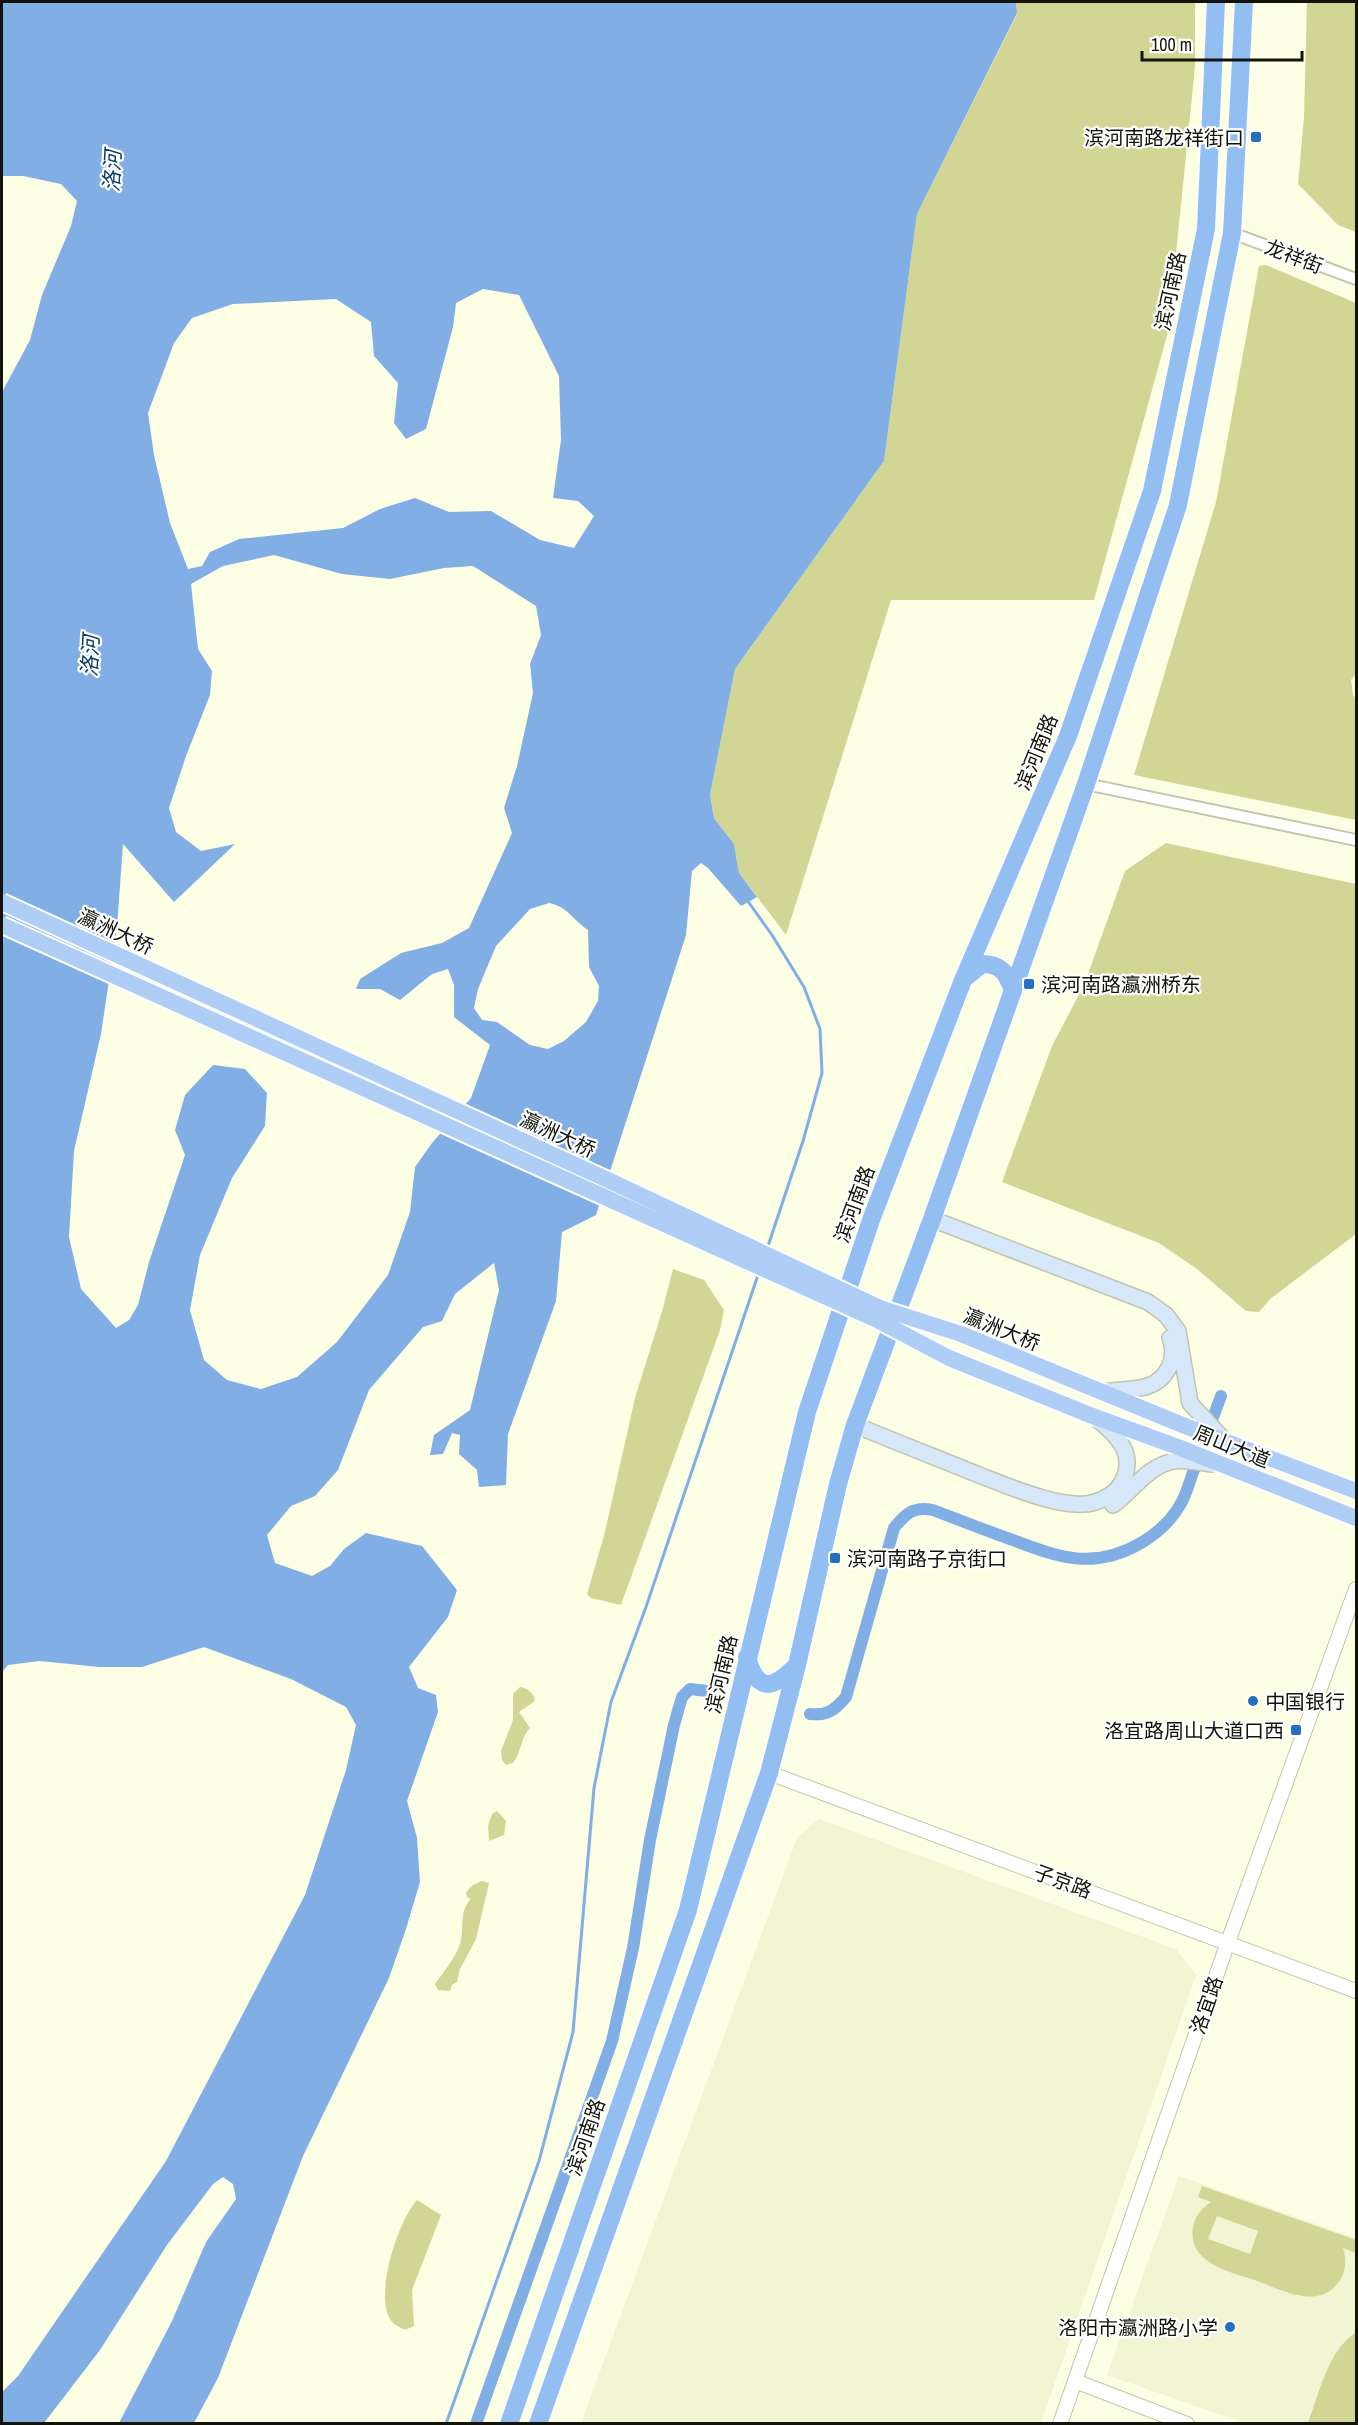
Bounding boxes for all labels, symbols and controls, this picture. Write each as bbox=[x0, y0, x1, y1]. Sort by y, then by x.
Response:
scale bar bbox=[1142, 24, 1302, 62]
text: 100 m bbox=[1151, 32, 1192, 57]
place label: 滨河南路龙祥街口 bbox=[1084, 124, 1244, 151]
marker: 滨河南路龙祥街口 bbox=[1249, 130, 1263, 144]
water label: 洛河 bbox=[96, 145, 128, 193]
street label: 龙祥街 bbox=[1261, 233, 1327, 279]
street label: 滨河南路 bbox=[1148, 249, 1192, 333]
water label: 洛河 bbox=[74, 630, 106, 678]
street label: 滨河南路 bbox=[1008, 710, 1064, 794]
street label: 瀛洲大桥 bbox=[74, 902, 158, 960]
place label: 滨河南路瀛洲桥东 bbox=[1041, 971, 1201, 998]
marker: 滨河南路瀛洲桥东 bbox=[1022, 977, 1036, 991]
street label: 瀛洲大桥 bbox=[516, 1105, 600, 1163]
street label: 滨河南路 bbox=[828, 1162, 880, 1246]
street label: 瀛洲大桥 bbox=[960, 1301, 1044, 1357]
street label: 周山大道 bbox=[1190, 1418, 1274, 1474]
place label: 滨河南路子京街口 bbox=[847, 1545, 1007, 1572]
marker: 滨河南路子京街口 bbox=[828, 1551, 842, 1565]
street label: 滨河南路 bbox=[699, 1632, 743, 1716]
place label: 中国银行 bbox=[1265, 1688, 1345, 1715]
marker: 中国银行 bbox=[1246, 1694, 1260, 1708]
place label: 洛宜路周山大道口西 bbox=[1104, 1717, 1284, 1744]
marker: 洛宜路周山大道口西 bbox=[1289, 1723, 1303, 1737]
street label: 子京路 bbox=[1030, 1858, 1096, 1904]
street label: 洛宜路 bbox=[1183, 1972, 1229, 2038]
street label: 滨河南路 bbox=[559, 2095, 611, 2179]
place label: 洛阳市瀛洲路小学 bbox=[1058, 2314, 1218, 2341]
marker: 洛阳市瀛洲路小学 bbox=[1223, 2320, 1237, 2334]

